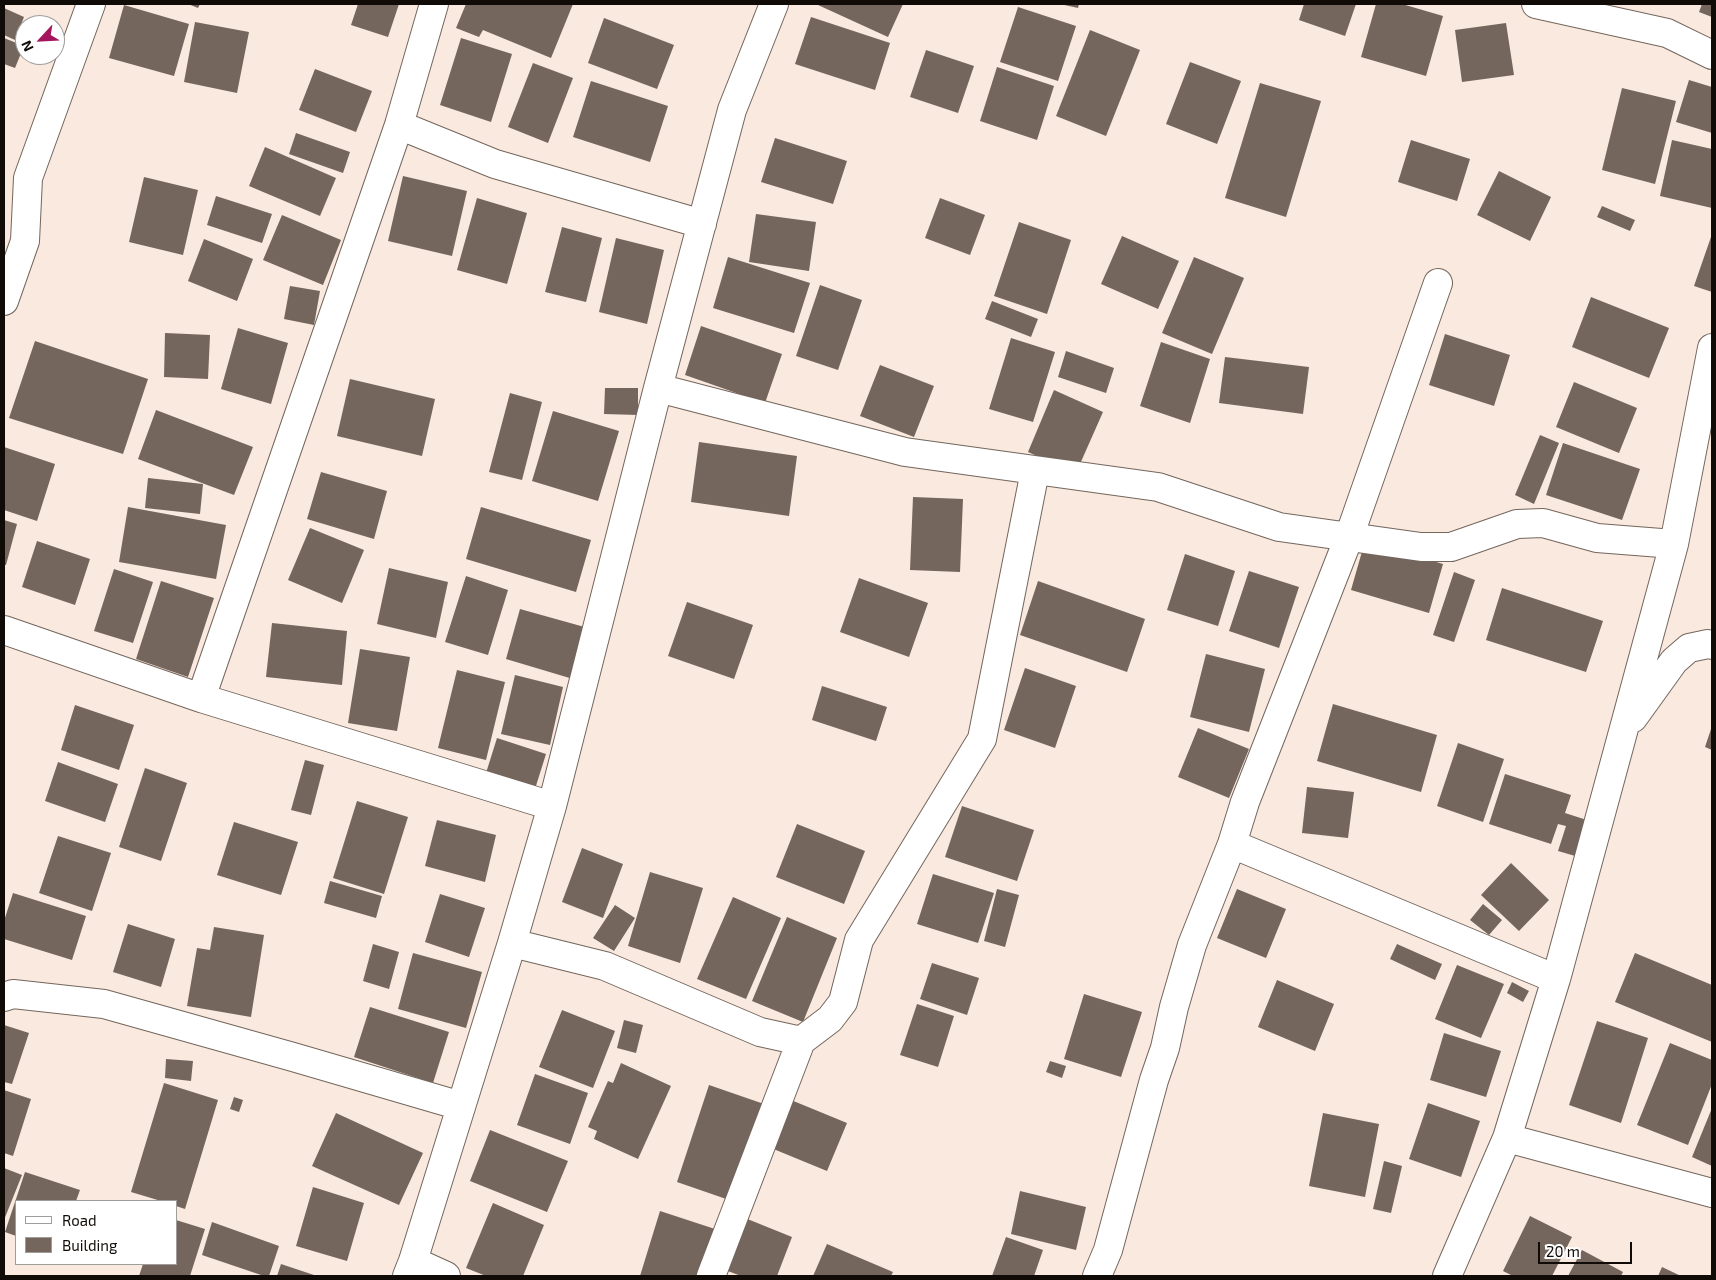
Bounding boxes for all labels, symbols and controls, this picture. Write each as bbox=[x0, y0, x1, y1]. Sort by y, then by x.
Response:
north arrow bbox=[15, 15, 65, 65]
text: N bbox=[17, 38, 37, 54]
legend bbox=[15, 1200, 178, 1265]
text: Road bbox=[62, 1211, 97, 1229]
scale bar bbox=[1541, 1232, 1635, 1264]
text: Building bbox=[62, 1236, 117, 1254]
text: 20 m bbox=[1546, 1242, 1580, 1260]

